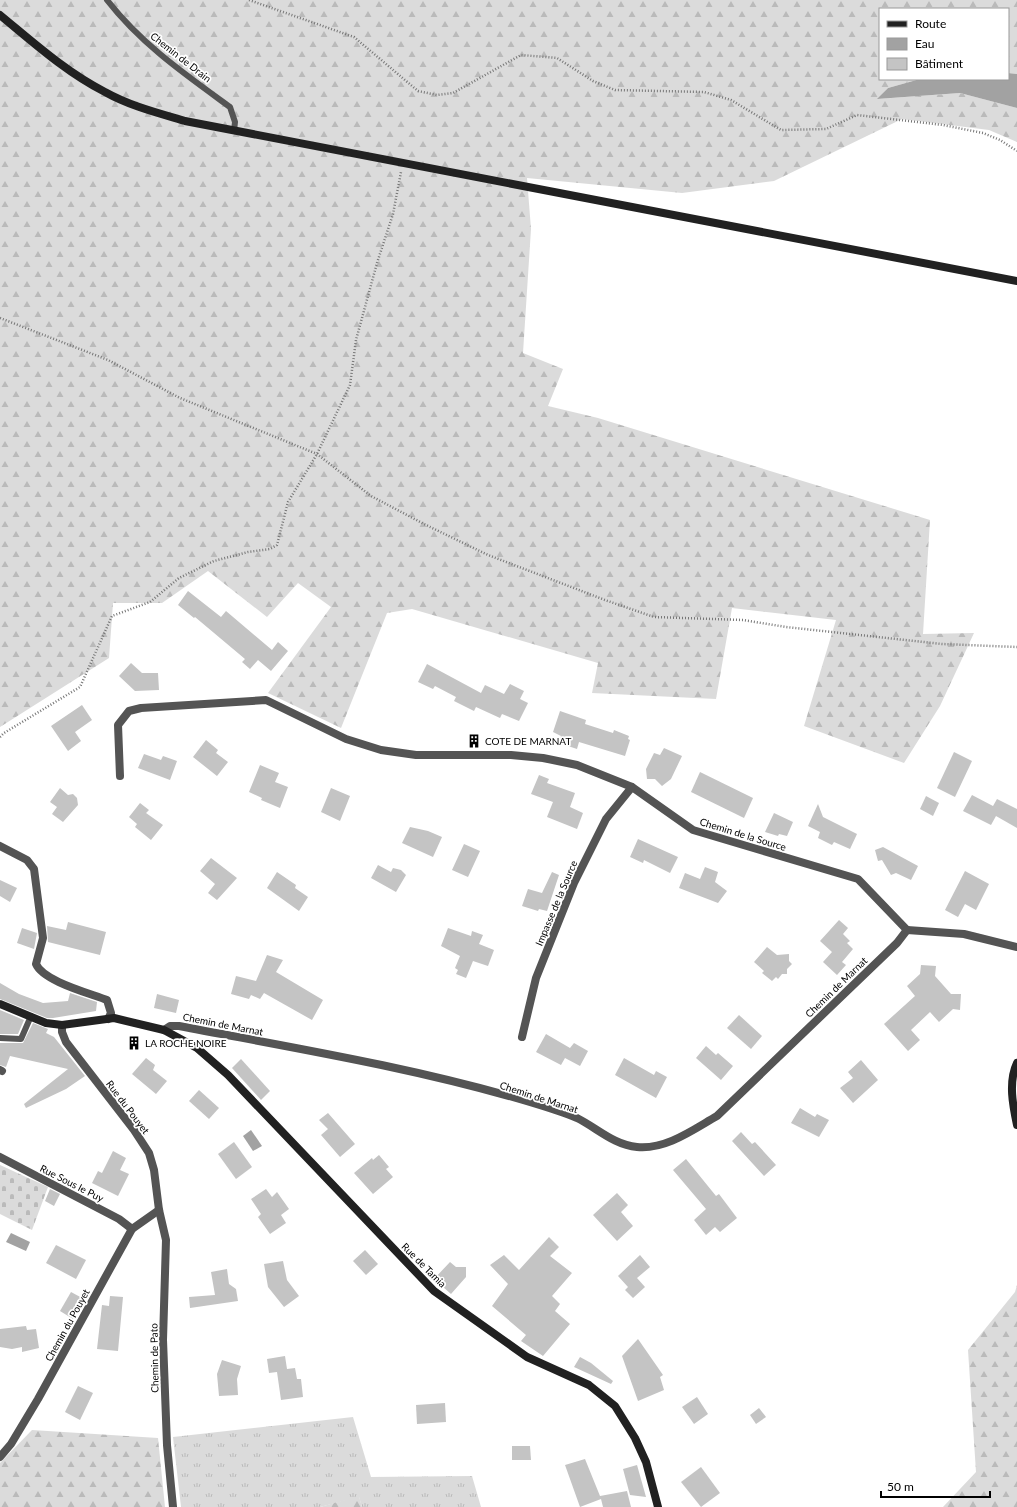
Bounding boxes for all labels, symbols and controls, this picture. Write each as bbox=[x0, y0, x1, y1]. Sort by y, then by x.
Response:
legend bbox=[879, 8, 1009, 80]
text: Route bbox=[915, 16, 946, 31]
street label: Chemin de Drain bbox=[148, 30, 214, 84]
text: Eau bbox=[915, 36, 935, 51]
text: Bâtiment bbox=[915, 56, 964, 71]
building icon: COTE DE MARNAT bbox=[466, 733, 482, 749]
place label: COTE DE MARNAT bbox=[485, 735, 571, 747]
street label: Chemin de la Source bbox=[698, 815, 788, 853]
street label: Impasse de la Source bbox=[533, 859, 579, 947]
street label: Chemin de Marnat bbox=[802, 954, 870, 1020]
street label: Chemin de Marnat bbox=[182, 1010, 265, 1038]
building icon: LA ROCHE NOIRE bbox=[126, 1035, 142, 1051]
place label: LA ROCHE NOIRE bbox=[145, 1037, 227, 1049]
street label: Rue du Pouyet bbox=[104, 1078, 152, 1137]
street label: Chemin de Marnat bbox=[498, 1079, 580, 1115]
street label: Rue Sous le Puy bbox=[38, 1162, 107, 1205]
street label: Rue de Tamia bbox=[399, 1240, 449, 1290]
street label: Chemin du Pouyet bbox=[42, 1286, 92, 1363]
street label: Chemin de Pato bbox=[147, 1323, 161, 1393]
scale bar bbox=[881, 1473, 990, 1499]
text: 50 m bbox=[887, 1479, 914, 1494]

